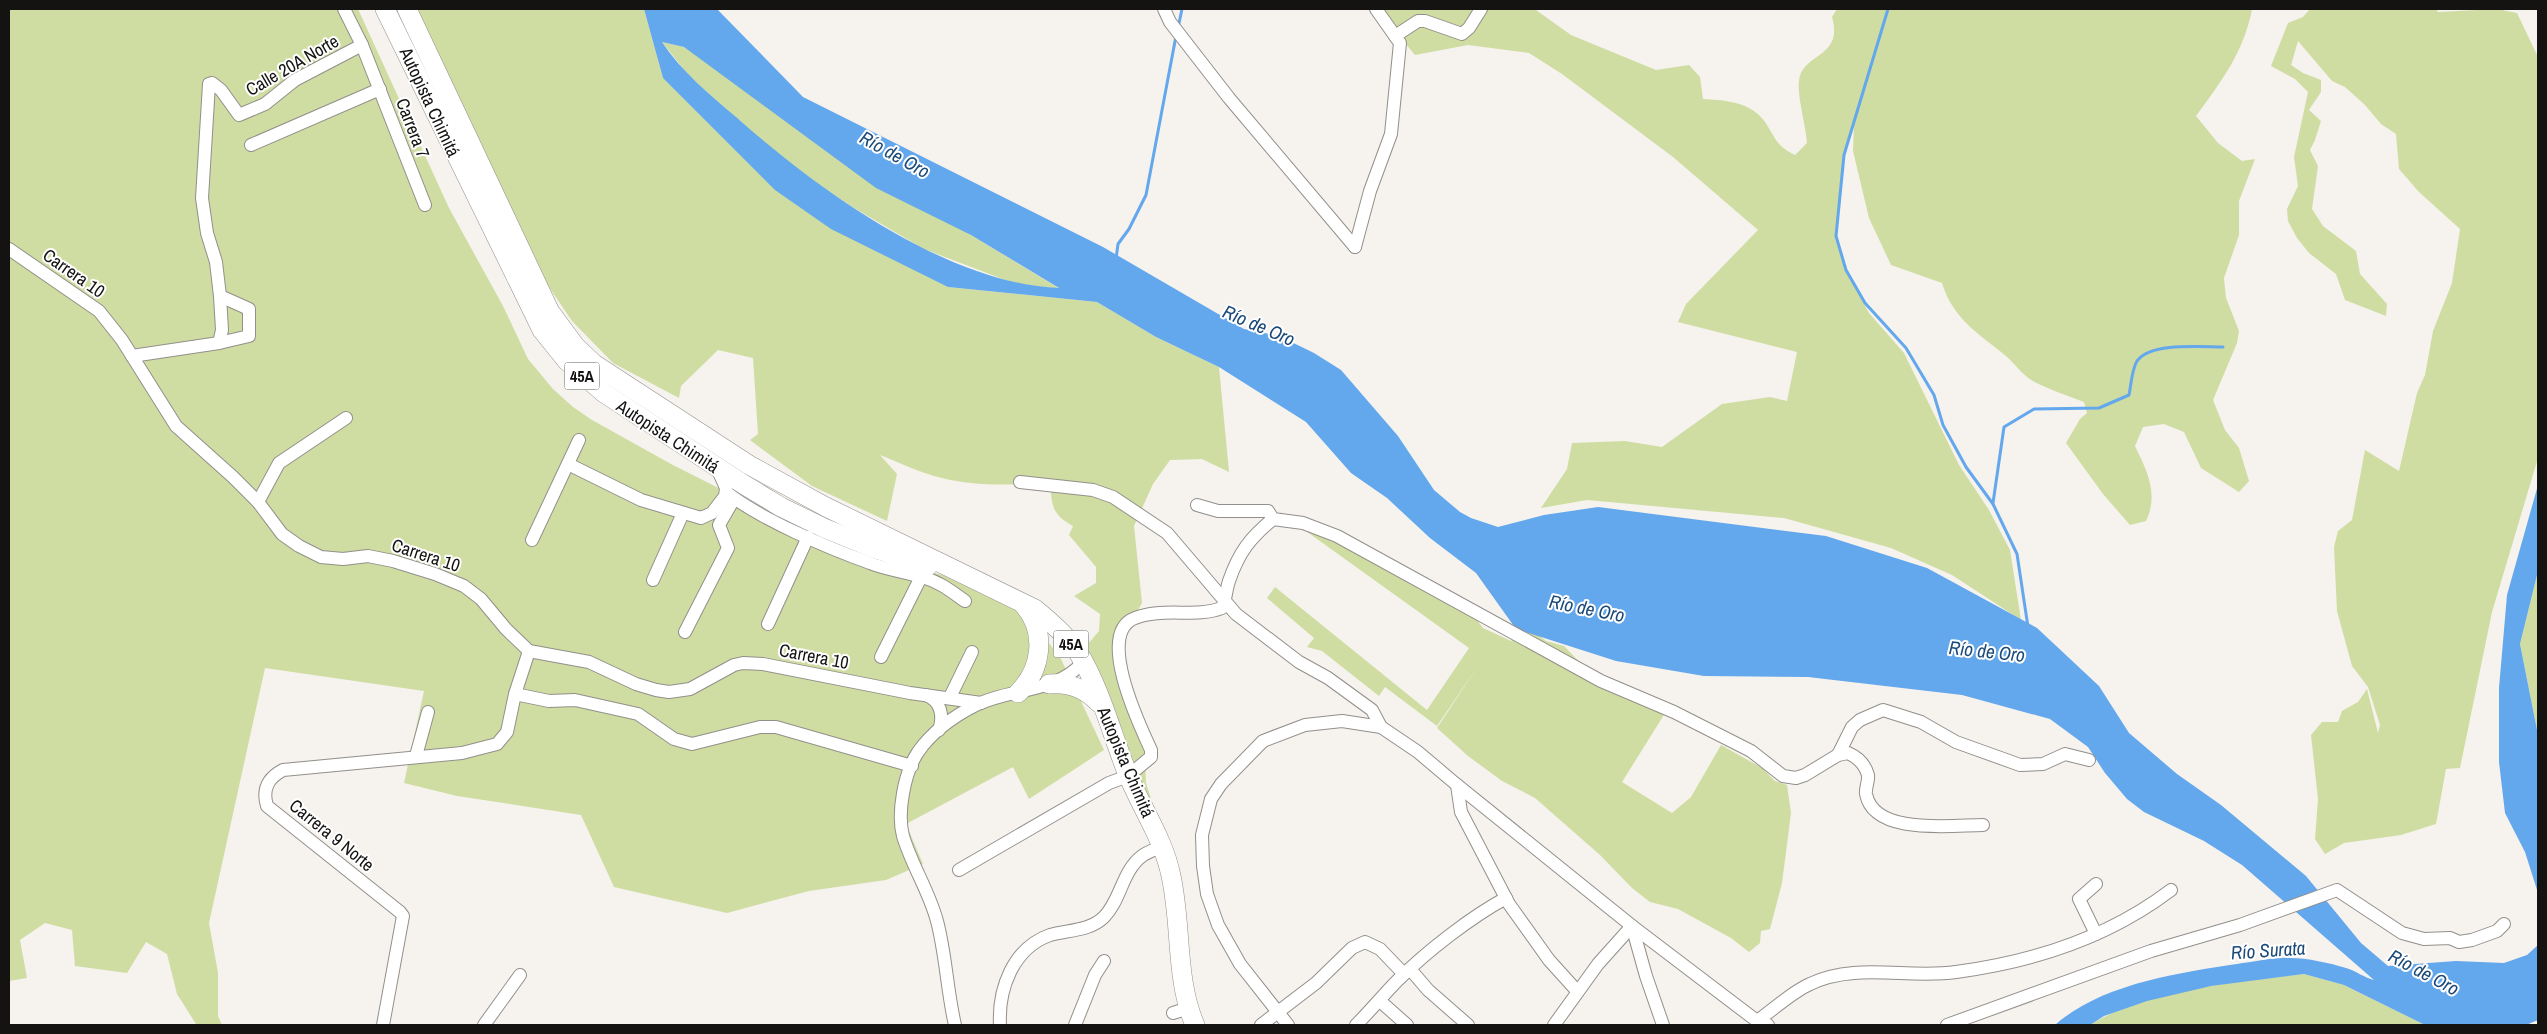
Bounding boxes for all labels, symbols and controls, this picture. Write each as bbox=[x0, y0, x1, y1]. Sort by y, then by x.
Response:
street label: Calle 20A Norte bbox=[241, 28, 343, 102]
street label: Autopista Chimitá bbox=[393, 42, 466, 161]
street label: Carrera 7 bbox=[390, 94, 436, 162]
water label: Río de Oro bbox=[855, 124, 935, 184]
street label: Carrera 10 bbox=[38, 243, 110, 303]
water label: Río de Oro bbox=[1219, 298, 1299, 352]
road number: 45A bbox=[564, 362, 600, 390]
street label: Autopista Chimitá bbox=[611, 393, 724, 479]
street label: Carrera 10 bbox=[389, 532, 463, 578]
water label: Río de Oro bbox=[1547, 588, 1627, 628]
road number: 45A bbox=[1054, 630, 1088, 658]
water label: Río de Oro bbox=[1948, 634, 2027, 668]
street label: Carrera 10 bbox=[777, 637, 851, 675]
street label: Autopista Chimitá bbox=[1091, 702, 1161, 821]
street label: Carrera 9 Norte bbox=[284, 793, 380, 877]
water label: Río Surata bbox=[2230, 934, 2306, 966]
water label: Río de Oro bbox=[2384, 943, 2464, 1002]

